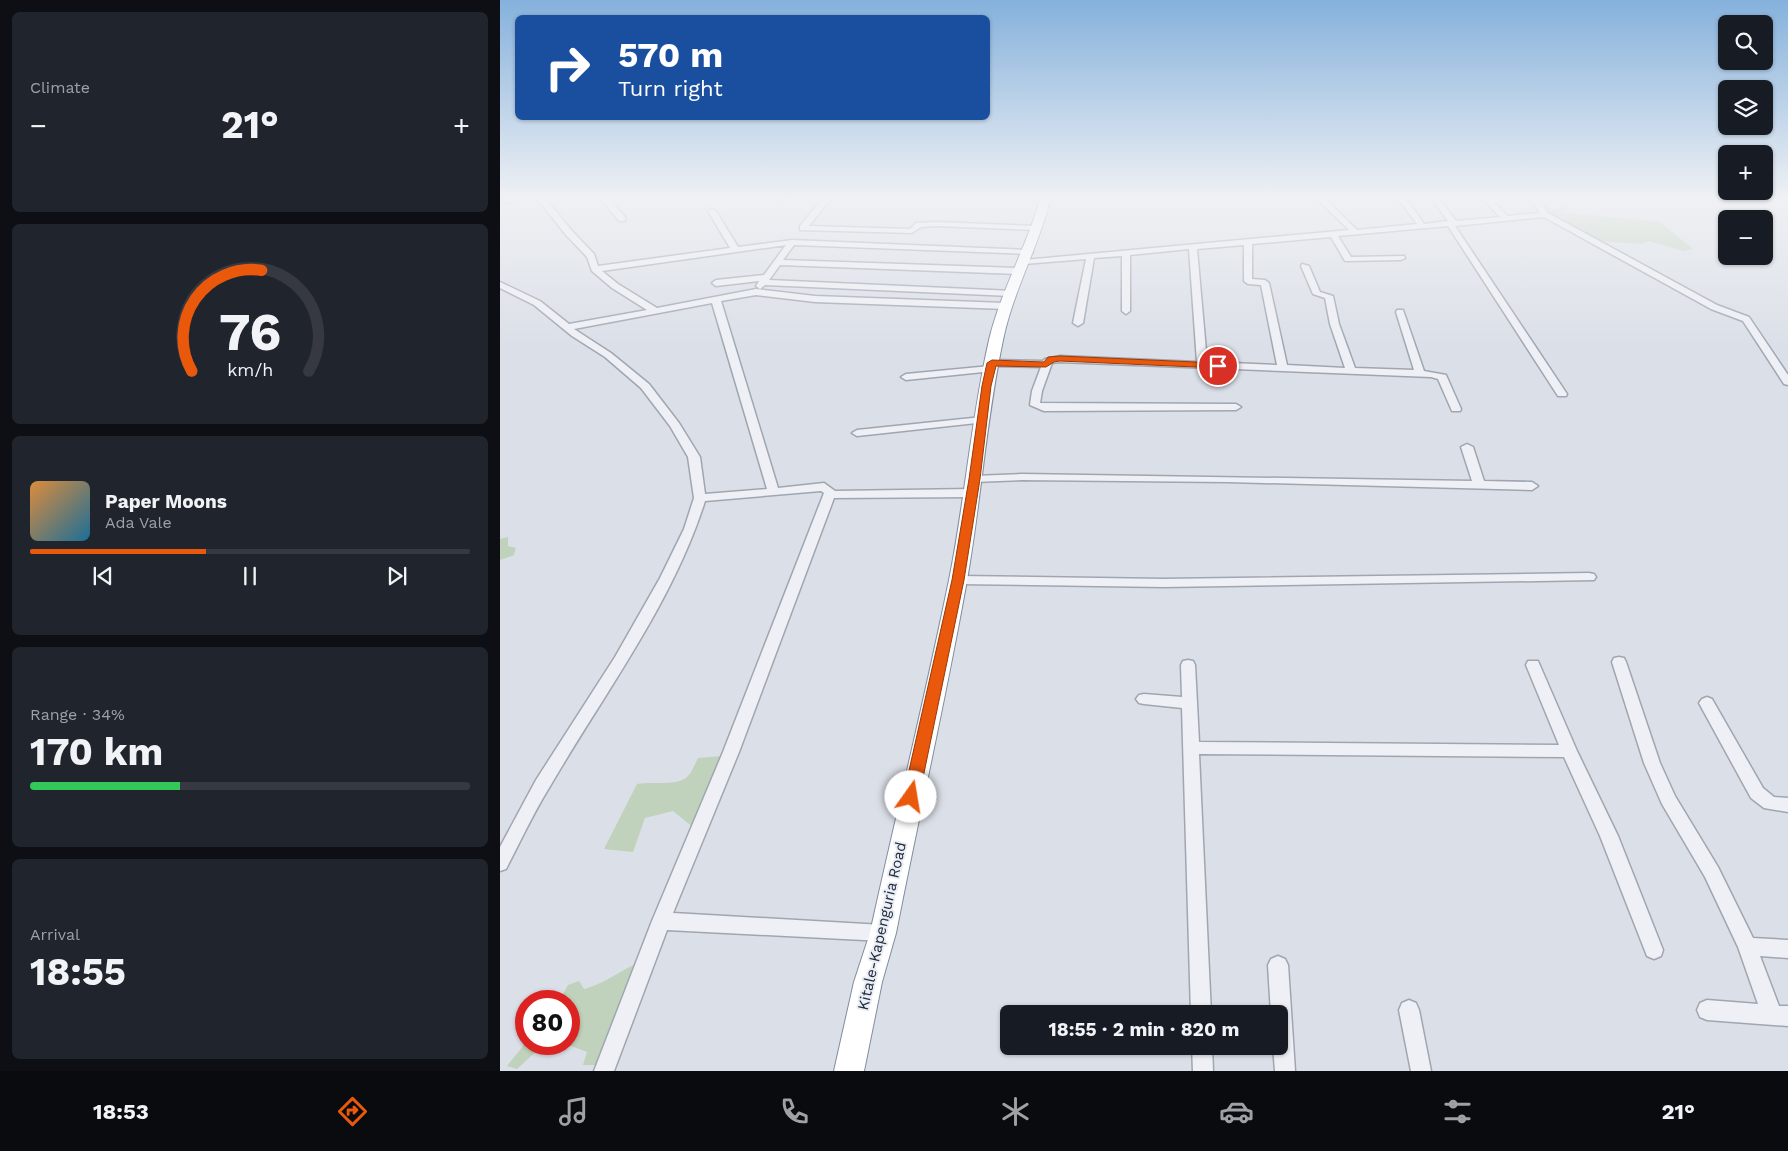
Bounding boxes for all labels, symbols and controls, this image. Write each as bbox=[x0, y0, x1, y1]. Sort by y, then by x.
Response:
map controls bbox=[1718, 15, 1773, 265]
button: search bbox=[1718, 15, 1773, 70]
text: 570 m bbox=[618, 34, 723, 76]
icon: right bbox=[535, 35, 600, 100]
text: Turn right bbox=[618, 76, 723, 101]
text: Climate bbox=[30, 78, 90, 97]
button: layers bbox=[1718, 80, 1773, 135]
text: 21° bbox=[221, 103, 279, 147]
text: − bbox=[30, 109, 47, 142]
text: + bbox=[453, 109, 470, 142]
button: + bbox=[1718, 145, 1773, 200]
button: − bbox=[1718, 210, 1773, 265]
text: 76 bbox=[219, 302, 281, 363]
pin bbox=[1197, 345, 1239, 387]
icon: arrive bbox=[1204, 352, 1232, 380]
text: km/h bbox=[227, 359, 273, 380]
text: Paper Moons bbox=[105, 490, 227, 513]
text: Ada Vale bbox=[105, 513, 172, 532]
icon: previous bbox=[89, 562, 117, 590]
icon: pause bbox=[236, 562, 264, 590]
icon: next bbox=[383, 562, 411, 590]
text: Range · 34% bbox=[30, 705, 125, 724]
text: 170 km bbox=[30, 730, 163, 774]
position arrow bbox=[884, 770, 936, 822]
street label: Kitale-Kapenguria Road bbox=[854, 840, 910, 1012]
text: Arrival bbox=[30, 925, 80, 944]
text: 18:55 bbox=[30, 950, 126, 994]
speed limit sign: 80 bbox=[515, 990, 580, 1055]
text: 18:55 · 2 min · 820 m bbox=[1049, 1018, 1239, 1041]
icon: directions bbox=[335, 1094, 370, 1129]
icon: music bbox=[556, 1094, 591, 1129]
icon: phone bbox=[777, 1094, 812, 1129]
icon: climate bbox=[998, 1094, 1033, 1129]
icon: car bbox=[1219, 1094, 1254, 1129]
icon: filters bbox=[1440, 1094, 1475, 1129]
text: 18:53 bbox=[93, 1099, 149, 1124]
text: 21° bbox=[1661, 1099, 1695, 1124]

